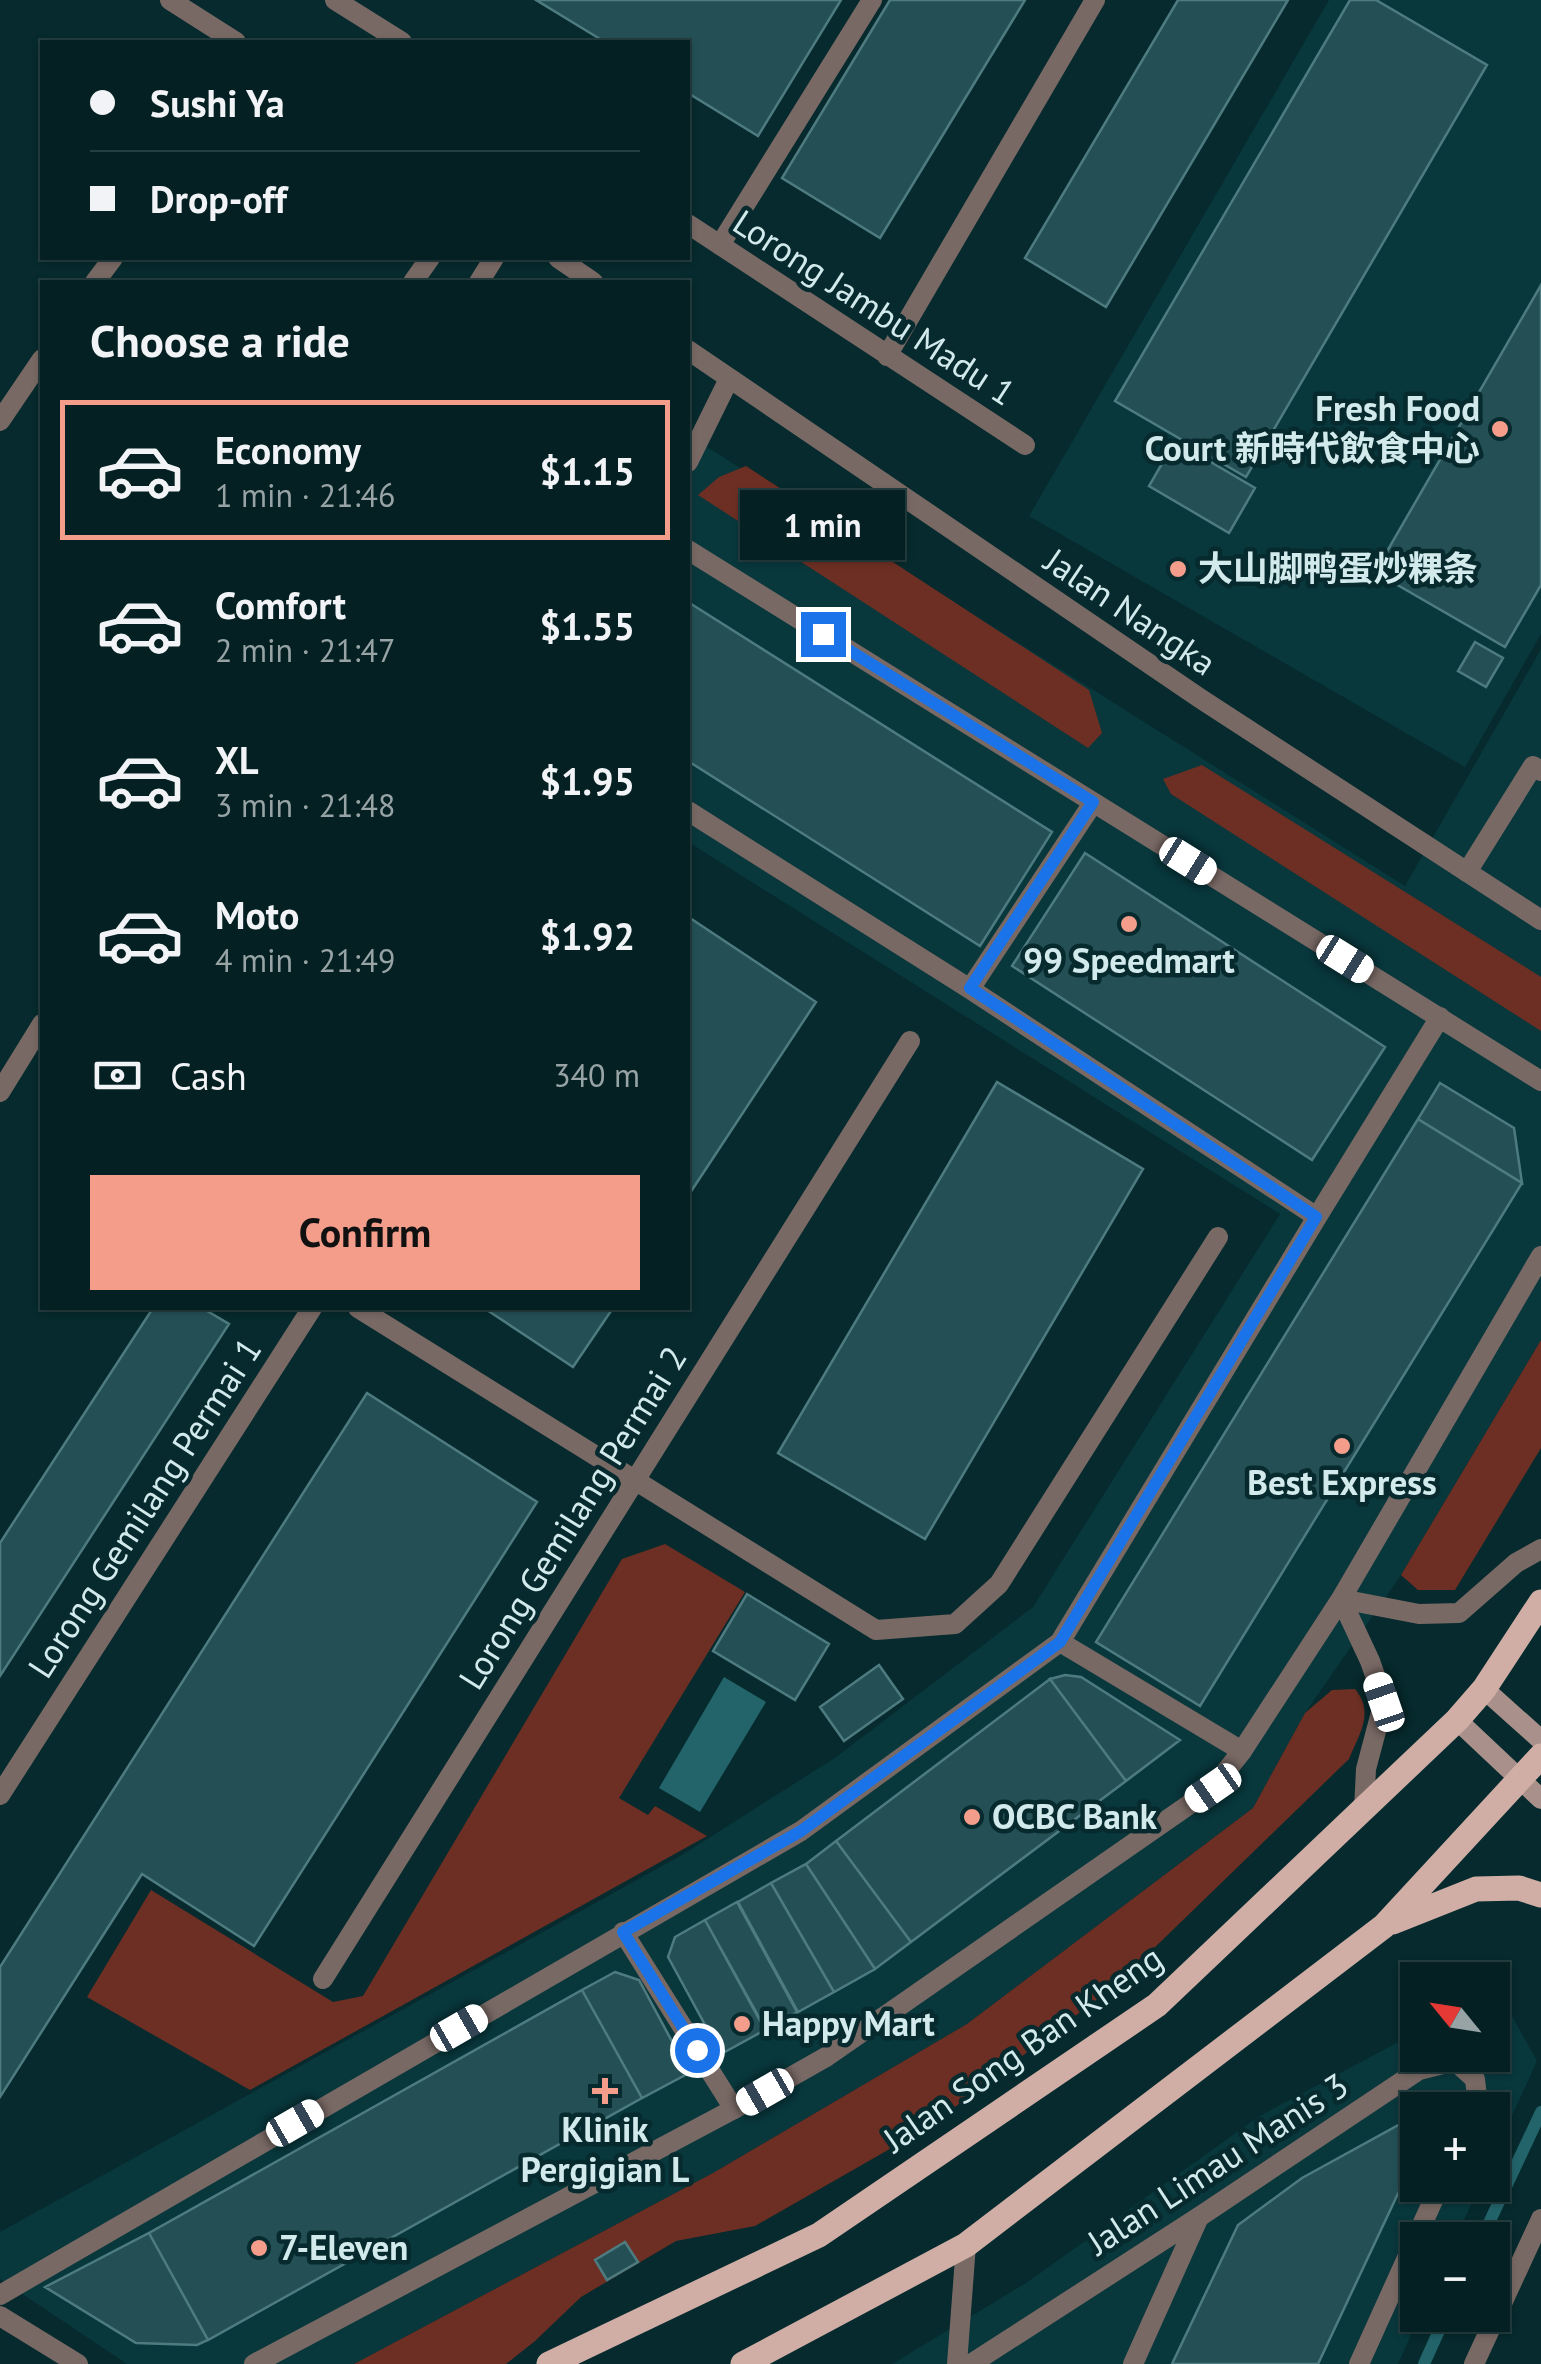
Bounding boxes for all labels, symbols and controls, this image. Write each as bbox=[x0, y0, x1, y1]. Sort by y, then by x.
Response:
text: Sushi Ya bbox=[150, 78, 285, 127]
text: Drop-off bbox=[150, 174, 287, 223]
street label: Lorong Jambu Madu 1 bbox=[725, 199, 1024, 415]
text: Choose a ride bbox=[90, 311, 350, 369]
place label: Fresh Food Court 新時代飲食中心 bbox=[1145, 385, 1480, 471]
marker: Fresh Food Court 新時代飲食中心 bbox=[1489, 418, 1511, 440]
icon: car bbox=[95, 425, 185, 515]
text: Economy bbox=[215, 425, 361, 474]
text: $1.15 bbox=[539, 446, 635, 495]
text: 1 min · 21:46 bbox=[215, 474, 395, 516]
callout: 1 min bbox=[740, 489, 906, 559]
text: 1 min bbox=[783, 504, 862, 546]
street label: Jalan Nangka bbox=[1035, 536, 1225, 685]
place label: 大山脚鸭蛋炒粿条 bbox=[1198, 545, 1478, 591]
marker: 大山脚鸭蛋炒粿条 bbox=[1167, 558, 1189, 580]
icon: car bbox=[95, 580, 185, 670]
text: Comfort bbox=[215, 580, 346, 629]
text: $1.55 bbox=[539, 601, 635, 650]
route end bbox=[801, 612, 846, 657]
text: 2 min · 21:47 bbox=[215, 629, 395, 671]
icon: car bbox=[95, 735, 185, 825]
text: XL bbox=[215, 735, 259, 784]
text: $1.95 bbox=[539, 756, 635, 805]
text: 3 min · 21:48 bbox=[215, 784, 395, 826]
car bbox=[1155, 832, 1221, 890]
icon: car bbox=[95, 890, 185, 980]
text: Moto bbox=[215, 890, 299, 939]
text: $1.92 bbox=[539, 911, 635, 960]
marker: 99 Speedmart bbox=[1118, 913, 1140, 935]
car bbox=[1312, 930, 1378, 988]
place label: 99 Speedmart bbox=[1023, 937, 1235, 983]
text: 4 min · 21:49 bbox=[215, 939, 395, 981]
icon: cash bbox=[90, 1048, 145, 1103]
text: Cash bbox=[170, 1051, 247, 1100]
text: 340 m bbox=[553, 1054, 640, 1096]
button: Confirm bbox=[90, 1175, 640, 1290]
street label: Lorong Gemilang Permai 1 bbox=[17, 1329, 271, 1686]
street label: Lorong Gemilang Permai 2 bbox=[448, 1337, 697, 1698]
marker: Best Express bbox=[1331, 1435, 1353, 1457]
place label: Best Express bbox=[1247, 1459, 1437, 1505]
car bbox=[1360, 1669, 1408, 1735]
car bbox=[1180, 1759, 1246, 1817]
place label: OCBC Bank bbox=[992, 1793, 1158, 1839]
marker: OCBC Bank bbox=[961, 1806, 983, 1828]
street label: Jalan Song Ban Kheng bbox=[872, 1934, 1171, 2163]
north arrow bbox=[1400, 1962, 1510, 2072]
map controls bbox=[1400, 1962, 1510, 2332]
car bbox=[426, 2000, 492, 2056]
place label: Happy Mart bbox=[762, 2000, 936, 2046]
marker: Happy Mart bbox=[731, 2013, 753, 2035]
route start bbox=[675, 2028, 720, 2073]
street label: Jalan Limau Manis 3 bbox=[1077, 2062, 1357, 2266]
car bbox=[732, 2064, 798, 2120]
marker: Klinik Pergigian L bbox=[592, 2078, 618, 2104]
button: + bbox=[1400, 2092, 1510, 2202]
car bbox=[262, 2095, 328, 2151]
place label: Klinik Pergigian L bbox=[521, 2106, 689, 2192]
button: − bbox=[1400, 2222, 1510, 2332]
place label: 7-Eleven bbox=[279, 2224, 408, 2270]
marker: 7-Eleven bbox=[248, 2237, 270, 2259]

